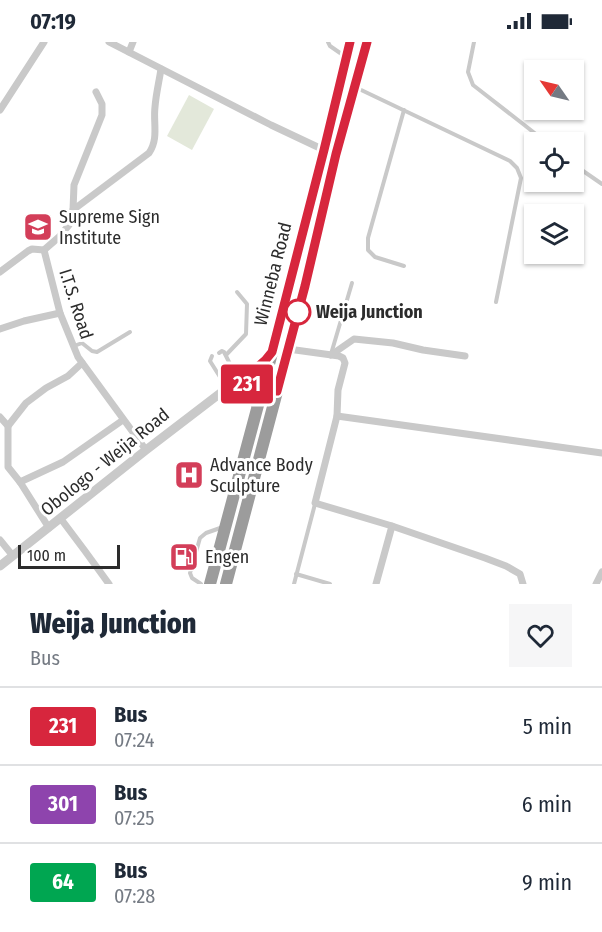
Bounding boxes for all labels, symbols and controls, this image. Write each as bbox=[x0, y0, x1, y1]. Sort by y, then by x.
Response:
text: 07:19 bbox=[30, 8, 76, 35]
north arrow bbox=[524, 60, 584, 120]
map controls bbox=[524, 60, 584, 264]
button: locate bbox=[524, 132, 584, 192]
button: layers bbox=[524, 204, 584, 264]
place label: Supreme Sign Institute bbox=[59, 206, 160, 249]
school or university icon: Supreme Sign Institute bbox=[22, 211, 54, 243]
street label: Winneba Road bbox=[250, 220, 296, 328]
street label: I.T.S. Road bbox=[54, 266, 98, 342]
marker: Weija Junction bbox=[285, 299, 311, 325]
place label: Weija Junction bbox=[316, 301, 423, 323]
line badge: 231 bbox=[212, 364, 282, 404]
text: 231 bbox=[233, 371, 261, 397]
street label: Obologo - Weija Road bbox=[36, 403, 174, 521]
place label: Advance Body Sculpture bbox=[210, 454, 313, 497]
hospital icon: Advance Body Sculpture bbox=[173, 459, 205, 491]
fuel station icon: Engen bbox=[168, 541, 200, 573]
scale bar bbox=[18, 542, 120, 570]
text: 100 m bbox=[27, 546, 66, 565]
place label: Engen bbox=[205, 546, 249, 568]
button: heart bbox=[509, 604, 572, 667]
text: Weija Junction bbox=[30, 607, 197, 640]
text: Bus bbox=[30, 646, 60, 670]
text: Bus bbox=[114, 701, 147, 728]
text: 231 bbox=[49, 713, 77, 739]
text: 5 min bbox=[523, 713, 572, 740]
text: 07:24 bbox=[114, 728, 155, 752]
text: Bus bbox=[114, 779, 147, 806]
text: 301 bbox=[48, 791, 78, 817]
text: 6 min bbox=[522, 791, 572, 818]
text: 07:25 bbox=[114, 806, 154, 830]
text: Bus bbox=[114, 857, 147, 884]
text: 64 bbox=[52, 869, 74, 895]
text: 9 min bbox=[522, 869, 572, 896]
text: 07:28 bbox=[114, 884, 155, 908]

